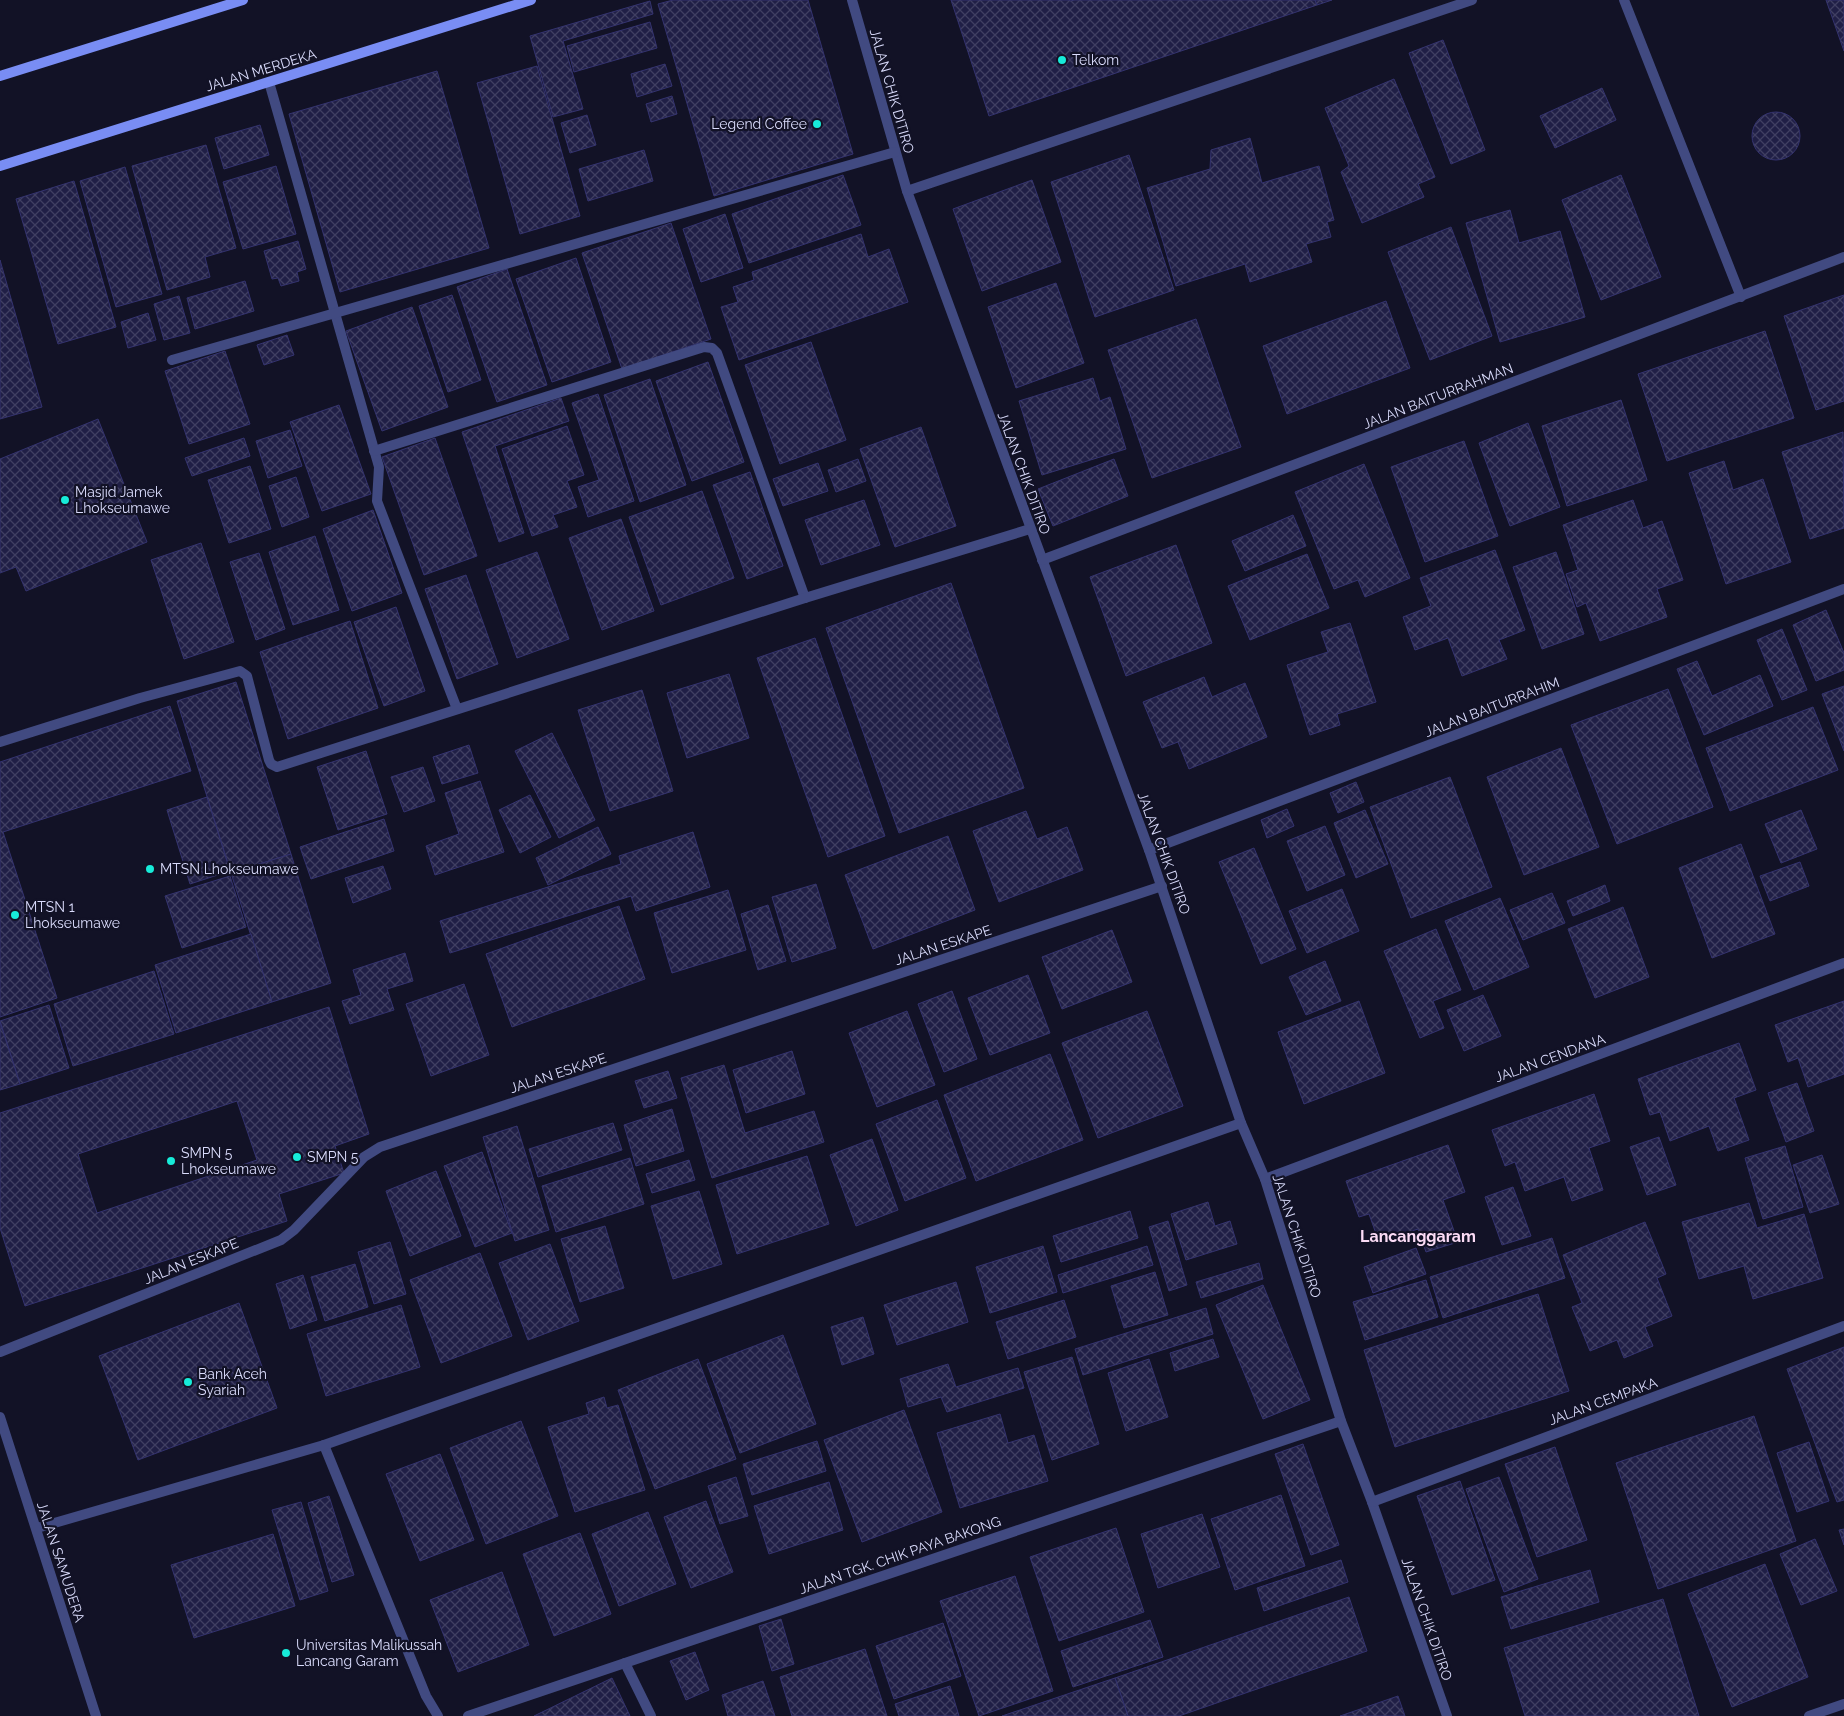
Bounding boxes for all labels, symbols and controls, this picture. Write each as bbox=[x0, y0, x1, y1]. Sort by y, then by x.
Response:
street label: JALAN CHIK DITIRO bbox=[867, 27, 917, 155]
street label: JALAN MERDEKA bbox=[204, 45, 319, 94]
place label: Telkom bbox=[1072, 52, 1119, 68]
marker: Telkom bbox=[1056, 54, 1068, 66]
place label: Legend Coffee bbox=[711, 116, 807, 132]
marker: Legend Coffee bbox=[811, 118, 823, 130]
street label: JALAN BAITURRAHMAN bbox=[1361, 360, 1515, 432]
street label: JALAN CHIK DITIRO bbox=[994, 410, 1054, 536]
place label: Masjid Jamek Lhokseumawe bbox=[75, 484, 170, 516]
marker: Masjid Jamek Lhokseumawe bbox=[59, 494, 71, 506]
street label: JALAN BAITURRAHIM bbox=[1422, 674, 1562, 740]
street label: JALAN CHIK DITIRO bbox=[1134, 790, 1194, 916]
place label: MTSN Lhokseumawe bbox=[160, 861, 299, 877]
marker: MTSN Lhokseumawe bbox=[144, 863, 156, 875]
place label: MTSN 1 Lhokseumawe bbox=[25, 899, 120, 931]
marker: MTSN 1 Lhokseumawe bbox=[9, 909, 21, 921]
street label: JALAN ESKAPE bbox=[893, 922, 993, 968]
street label: JALAN CENDANA bbox=[1493, 1030, 1608, 1085]
street label: JALAN ESKAPE bbox=[508, 1050, 608, 1096]
place label: SMPN 5 Lhokseumawe bbox=[181, 1145, 276, 1177]
place label: SMPN 5 bbox=[307, 1149, 359, 1165]
marker: SMPN 5 bbox=[291, 1151, 303, 1163]
marker: SMPN 5 Lhokseumawe bbox=[165, 1155, 177, 1167]
street label: JALAN CHIK DITIRO bbox=[1269, 1172, 1325, 1300]
district label: Lancanggaram bbox=[1360, 1227, 1476, 1246]
street label: JALAN ESKAPE bbox=[141, 1235, 241, 1287]
place label: Bank Aceh Syariah bbox=[198, 1366, 267, 1398]
street label: JALAN CEMPAKA bbox=[1547, 1374, 1660, 1428]
marker: Bank Aceh Syariah bbox=[182, 1376, 194, 1388]
street label: JALAN SAMUDERA bbox=[34, 1500, 88, 1625]
street label: JALAN TGK. CHIK PAYA BAKONG bbox=[797, 1513, 1003, 1597]
street label: JALAN CHIK DITIRO bbox=[1398, 1555, 1456, 1683]
place label: Universitas Malikussah Lancang Garam bbox=[296, 1637, 442, 1669]
marker: Universitas Malikussah Lancang Garam bbox=[280, 1647, 292, 1659]

